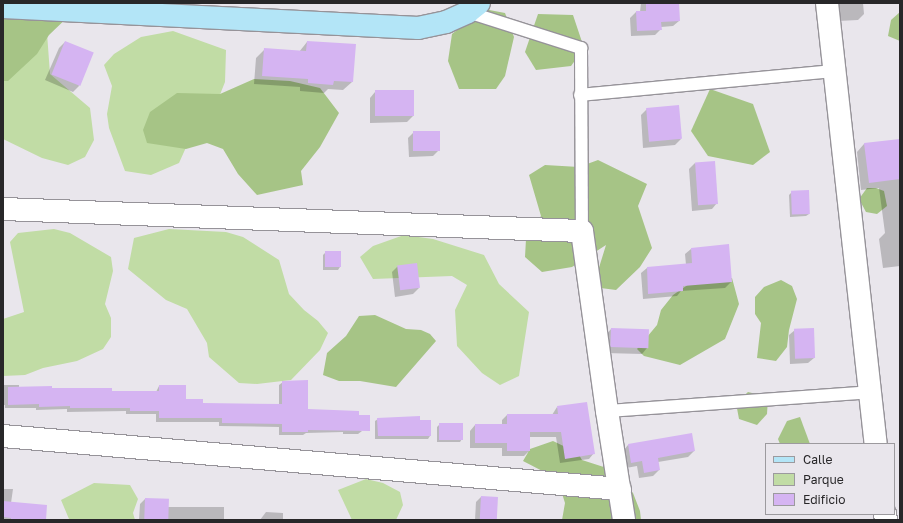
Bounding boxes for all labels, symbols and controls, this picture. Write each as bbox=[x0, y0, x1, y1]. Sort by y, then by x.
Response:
legend bbox=[765, 443, 895, 515]
text: Calle bbox=[803, 452, 832, 467]
text: Parque bbox=[803, 472, 844, 487]
text: Edificio bbox=[803, 492, 845, 507]

